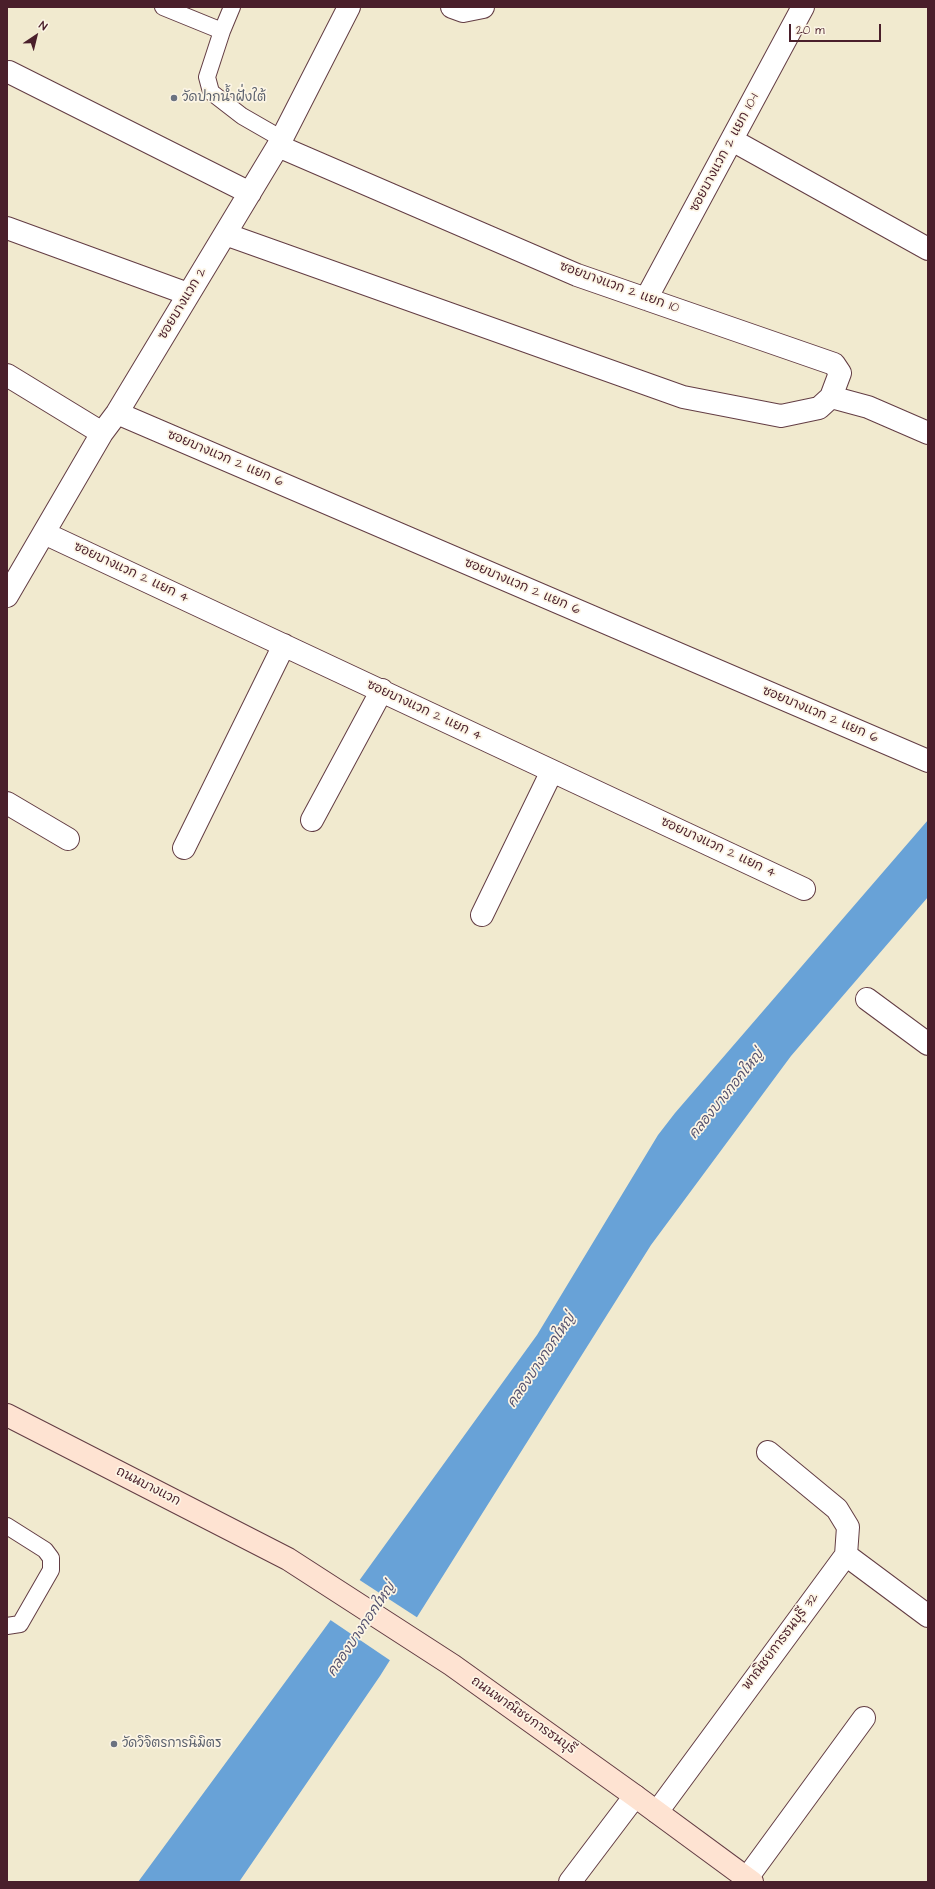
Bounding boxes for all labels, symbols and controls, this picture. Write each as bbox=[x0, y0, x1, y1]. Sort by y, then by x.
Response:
north arrow bbox=[16, 16, 56, 56]
scale bar bbox=[791, 16, 883, 42]
text: N bbox=[36, 18, 50, 34]
text: 20 m bbox=[796, 22, 825, 39]
place label: วัดปากน้ำฝั่งใต้ bbox=[182, 90, 266, 106]
street label: ซอยบางแวก 2 แยก 10-1 bbox=[687, 91, 763, 215]
marker: วัดปากน้ำฝั่งใต้ bbox=[169, 93, 179, 103]
street label: ซอยบางแวก 2 แยก 10 bbox=[557, 259, 681, 317]
street label: ซอยบางแวก 2 bbox=[155, 265, 211, 343]
street label: ซอยบางแวก 2 แยก 6 bbox=[165, 427, 285, 491]
street label: ซอยบางแวก 2 แยก 4 bbox=[71, 539, 191, 607]
street label: ซอยบางแวก 2 แยก 6 bbox=[462, 555, 582, 619]
street label: ซอยบางแวก 2 แยก 4 bbox=[364, 677, 484, 745]
street label: ซอยบางแวก 2 แยก 6 bbox=[760, 683, 880, 747]
street label: ซอยบางแวก 2 แยก 4 bbox=[658, 814, 778, 882]
water label: คลองบางกอกใหญ่ bbox=[686, 1047, 768, 1143]
water label: คลองบางกอกใหญ่ bbox=[504, 1311, 580, 1411]
street label: ถนนบางแวก bbox=[113, 1464, 183, 1510]
water label: คลองบางกอกใหญ่ bbox=[324, 1580, 400, 1680]
street label: พาณิชยการธนบุรี 32 bbox=[739, 1590, 823, 1694]
street label: ถนนพาณิชยการธนบุรี bbox=[468, 1674, 578, 1758]
place label: วัดวิจิตรการนิมิตร bbox=[122, 1736, 222, 1752]
marker: วัดวิจิตรการนิมิตร bbox=[109, 1739, 119, 1749]

